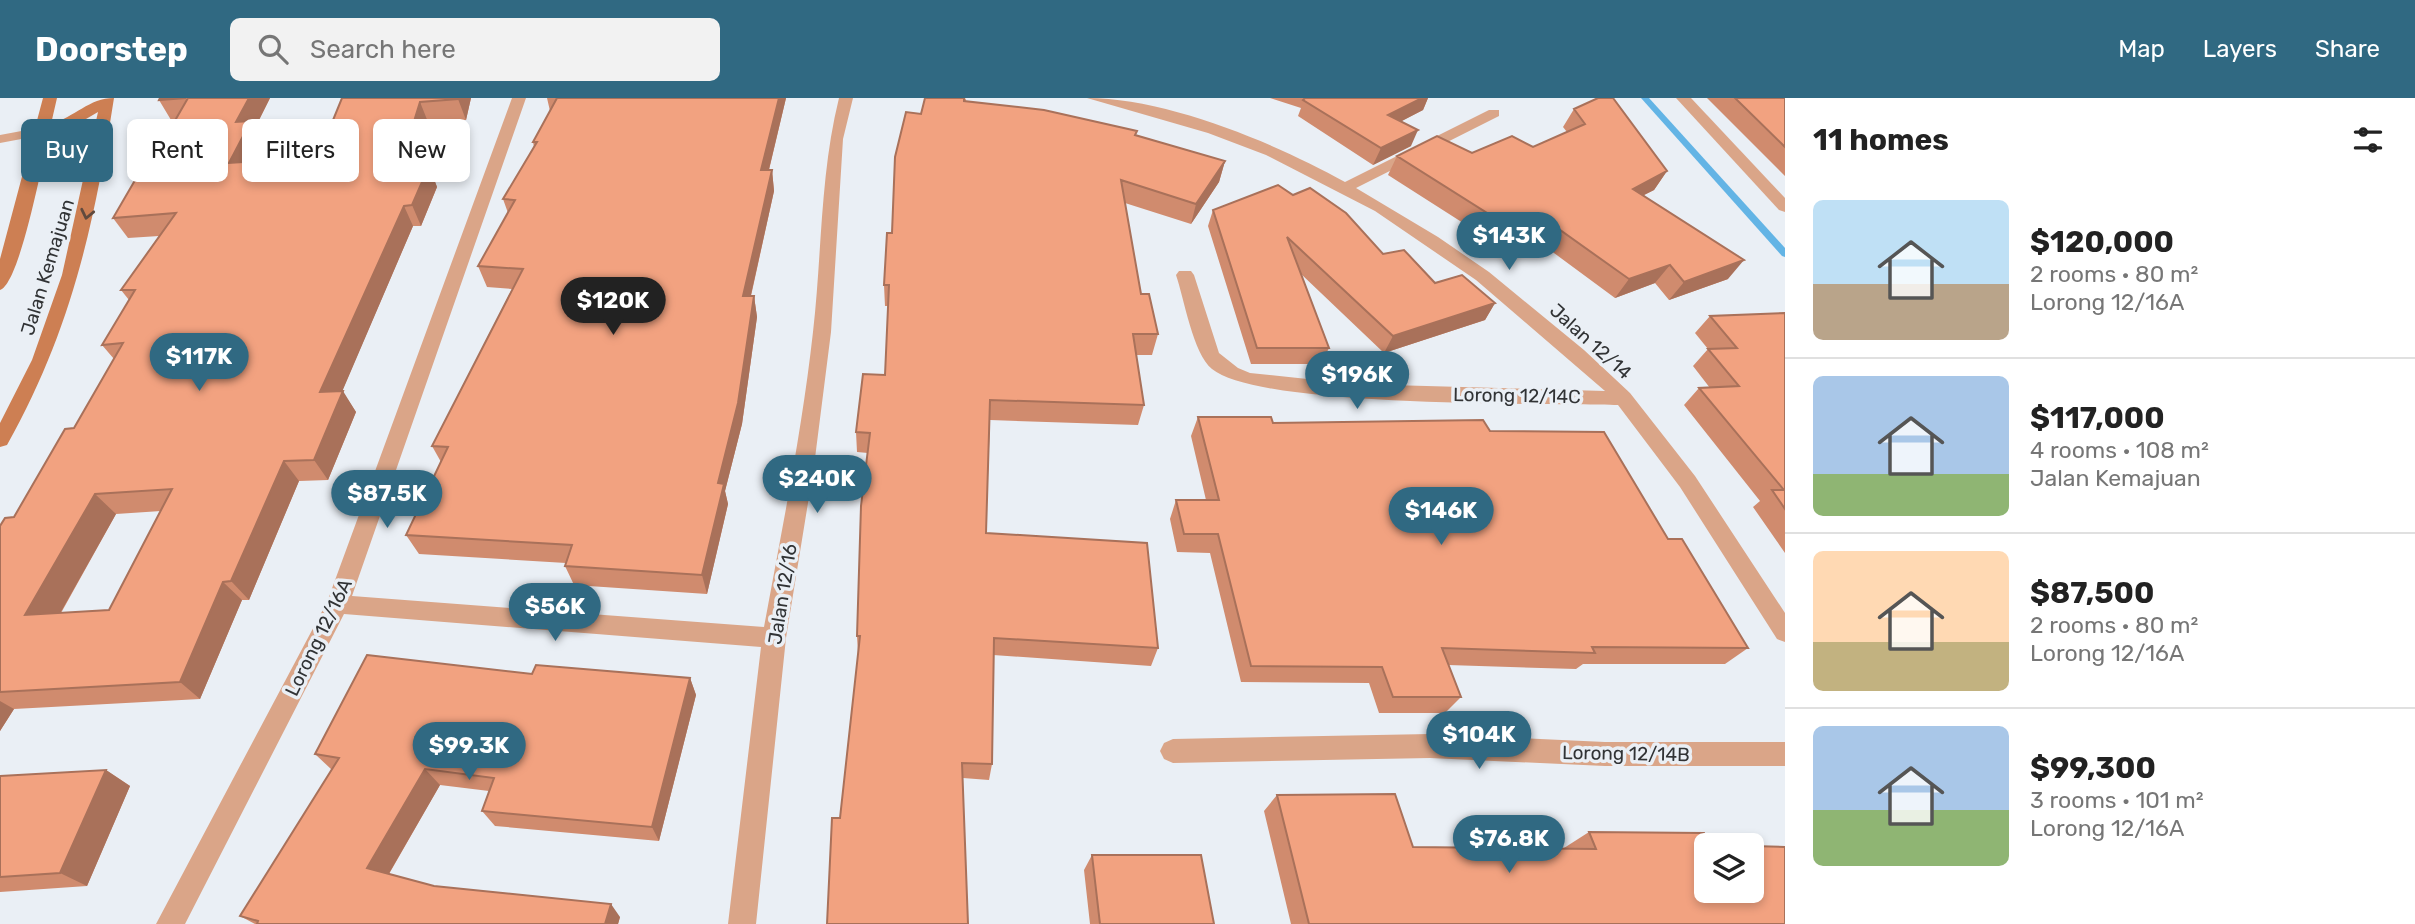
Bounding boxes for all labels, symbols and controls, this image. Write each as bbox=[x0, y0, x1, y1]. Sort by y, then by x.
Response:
search box bbox=[230, 18, 720, 81]
text: Doorstep bbox=[35, 30, 188, 69]
icon: search bbox=[254, 30, 292, 68]
text: Search here bbox=[310, 34, 456, 65]
text: Map bbox=[2118, 35, 2165, 63]
text: Layers bbox=[2203, 35, 2277, 63]
text: Share bbox=[2315, 35, 2380, 63]
chip: Buy bbox=[21, 119, 113, 182]
chip: Rent bbox=[127, 119, 228, 182]
chip: Filters bbox=[242, 119, 359, 182]
chip: New bbox=[373, 119, 470, 182]
icon: filters bbox=[2349, 121, 2387, 159]
text: 11 homes bbox=[1813, 122, 1949, 158]
street label: Jalan Kemajuan bbox=[16, 196, 79, 338]
one-way arrow bbox=[81, 208, 96, 220]
pin: $143K bbox=[1460, 212, 1558, 272]
text: $143K bbox=[1473, 221, 1545, 249]
text: $120,000 bbox=[2030, 224, 2174, 260]
icon: home bbox=[1869, 228, 1953, 312]
text: 2 rooms · 80 m² bbox=[2030, 260, 2198, 288]
pin: $120K bbox=[564, 278, 662, 337]
text: $120K bbox=[577, 286, 649, 314]
text: Lorong 12/16A bbox=[2030, 288, 2184, 316]
street label: Jalan 12/14 bbox=[1545, 299, 1636, 384]
pin: $117K bbox=[150, 334, 248, 393]
text: $117K bbox=[166, 342, 232, 370]
pin: $196K bbox=[1308, 352, 1406, 411]
text: $196K bbox=[1321, 360, 1393, 388]
street label: Lorong 12/14C bbox=[1453, 383, 1581, 408]
text: $117,000 bbox=[2030, 400, 2165, 436]
icon: home bbox=[1869, 404, 1953, 488]
text: 4 rooms · 108 m² bbox=[2030, 436, 2209, 464]
pin: $240K bbox=[768, 456, 866, 515]
text: $240K bbox=[779, 464, 855, 492]
text: Jalan Kemajuan bbox=[2030, 464, 2201, 492]
pin: $87.5K bbox=[330, 470, 444, 530]
text: $87.5K bbox=[347, 479, 427, 507]
pin: $146K bbox=[1392, 488, 1490, 547]
text: $146K bbox=[1405, 496, 1477, 524]
street label: Jalan 12/16 bbox=[763, 542, 802, 646]
street label: Lorong 12/16A bbox=[280, 575, 357, 700]
text: $87,500 bbox=[2030, 575, 2154, 611]
icon: home bbox=[1869, 579, 1953, 663]
pin: $56K bbox=[514, 584, 596, 643]
text: $56K bbox=[525, 592, 585, 620]
text: 2 rooms · 80 m² bbox=[2030, 611, 2198, 639]
text: Lorong 12/16A bbox=[2030, 639, 2184, 667]
pin: $104K bbox=[1430, 712, 1528, 771]
text: $104K bbox=[1442, 720, 1516, 748]
pin: $99.3K bbox=[412, 722, 526, 782]
text: $99.3K bbox=[429, 731, 509, 759]
street label: Lorong 12/14B bbox=[1562, 741, 1690, 766]
text: $99,300 bbox=[2030, 750, 2156, 786]
icon: home bbox=[1869, 754, 1953, 838]
text: 3 rooms · 101 m² bbox=[2030, 786, 2204, 814]
text: Lorong 12/16A bbox=[2030, 814, 2184, 842]
pin: $76.8K bbox=[1452, 816, 1566, 875]
text: $76.8K bbox=[1469, 824, 1549, 852]
map controls bbox=[1694, 833, 1764, 903]
button: layers bbox=[1694, 833, 1764, 903]

